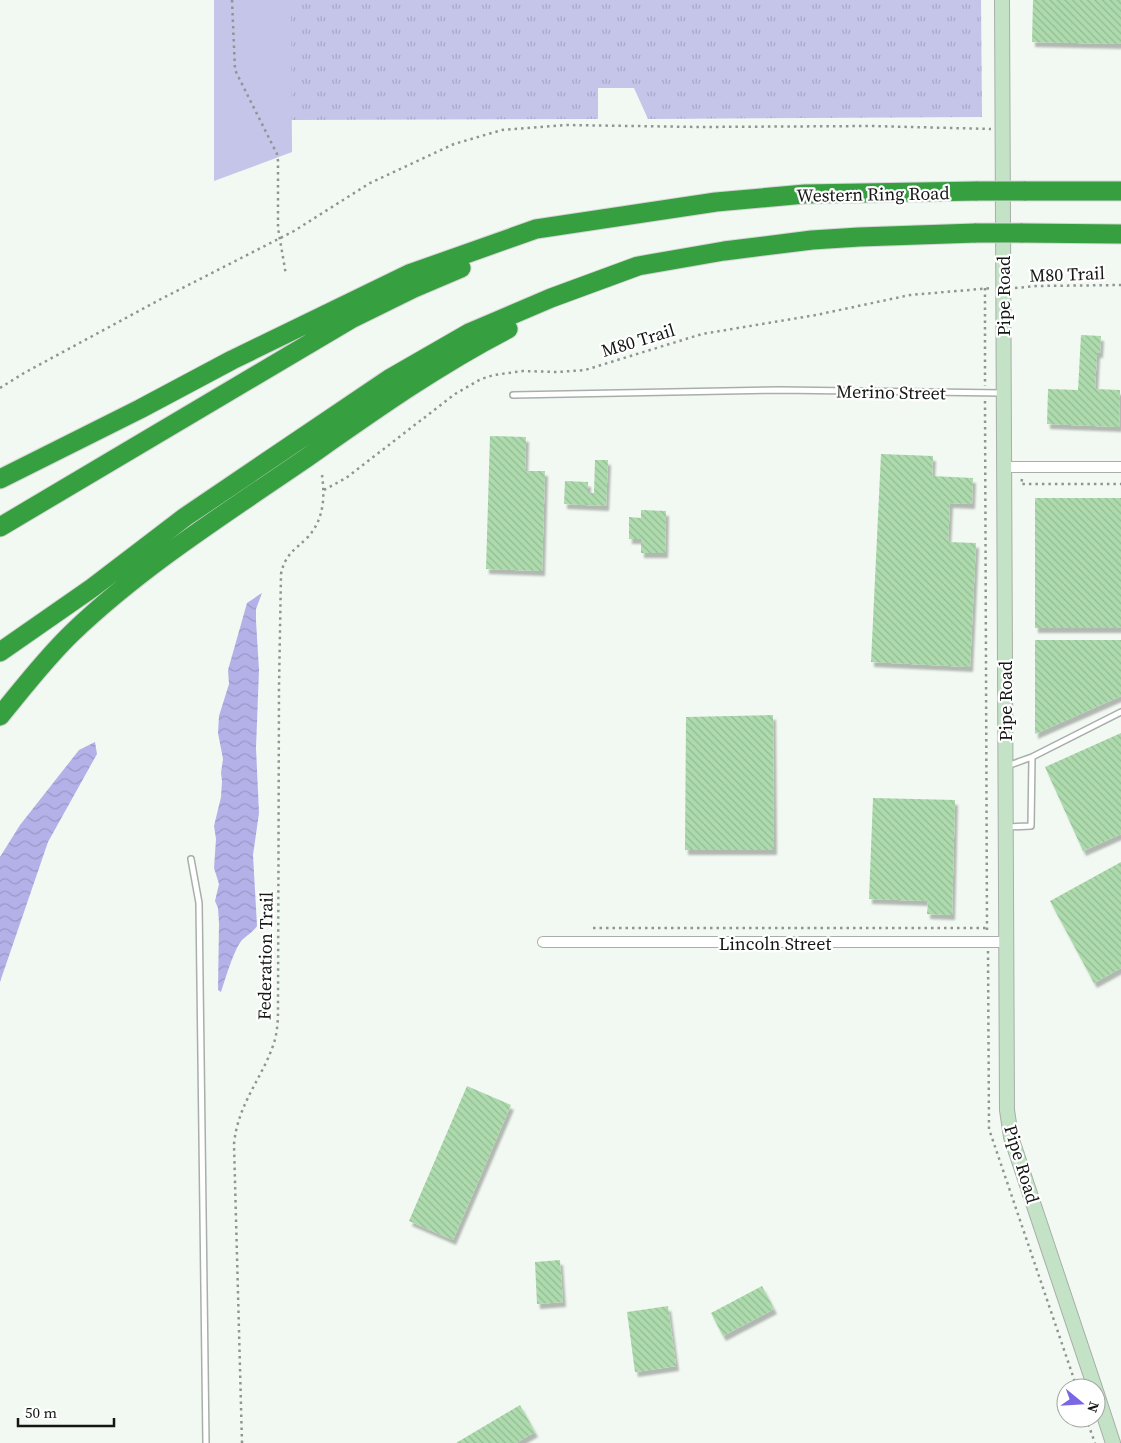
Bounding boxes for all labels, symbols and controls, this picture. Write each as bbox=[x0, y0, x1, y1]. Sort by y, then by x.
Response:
street label: Western Ring Road bbox=[796, 180, 950, 208]
street label: Pipe Road bbox=[991, 256, 1016, 336]
street label: M80 Trail bbox=[1029, 260, 1105, 288]
street label: M80 Trail bbox=[598, 317, 678, 363]
street label: Merino Street bbox=[836, 379, 946, 405]
street label: Pipe Road bbox=[993, 661, 1018, 741]
street label: Federation Trail bbox=[251, 892, 279, 1020]
street label: Lincoln Street bbox=[719, 931, 831, 956]
street label: Pipe Road bbox=[998, 1122, 1046, 1206]
north arrow bbox=[1056, 1378, 1106, 1428]
scale bar bbox=[18, 1396, 114, 1428]
text: N bbox=[1082, 1399, 1104, 1415]
text: 50 m bbox=[25, 1402, 57, 1423]

